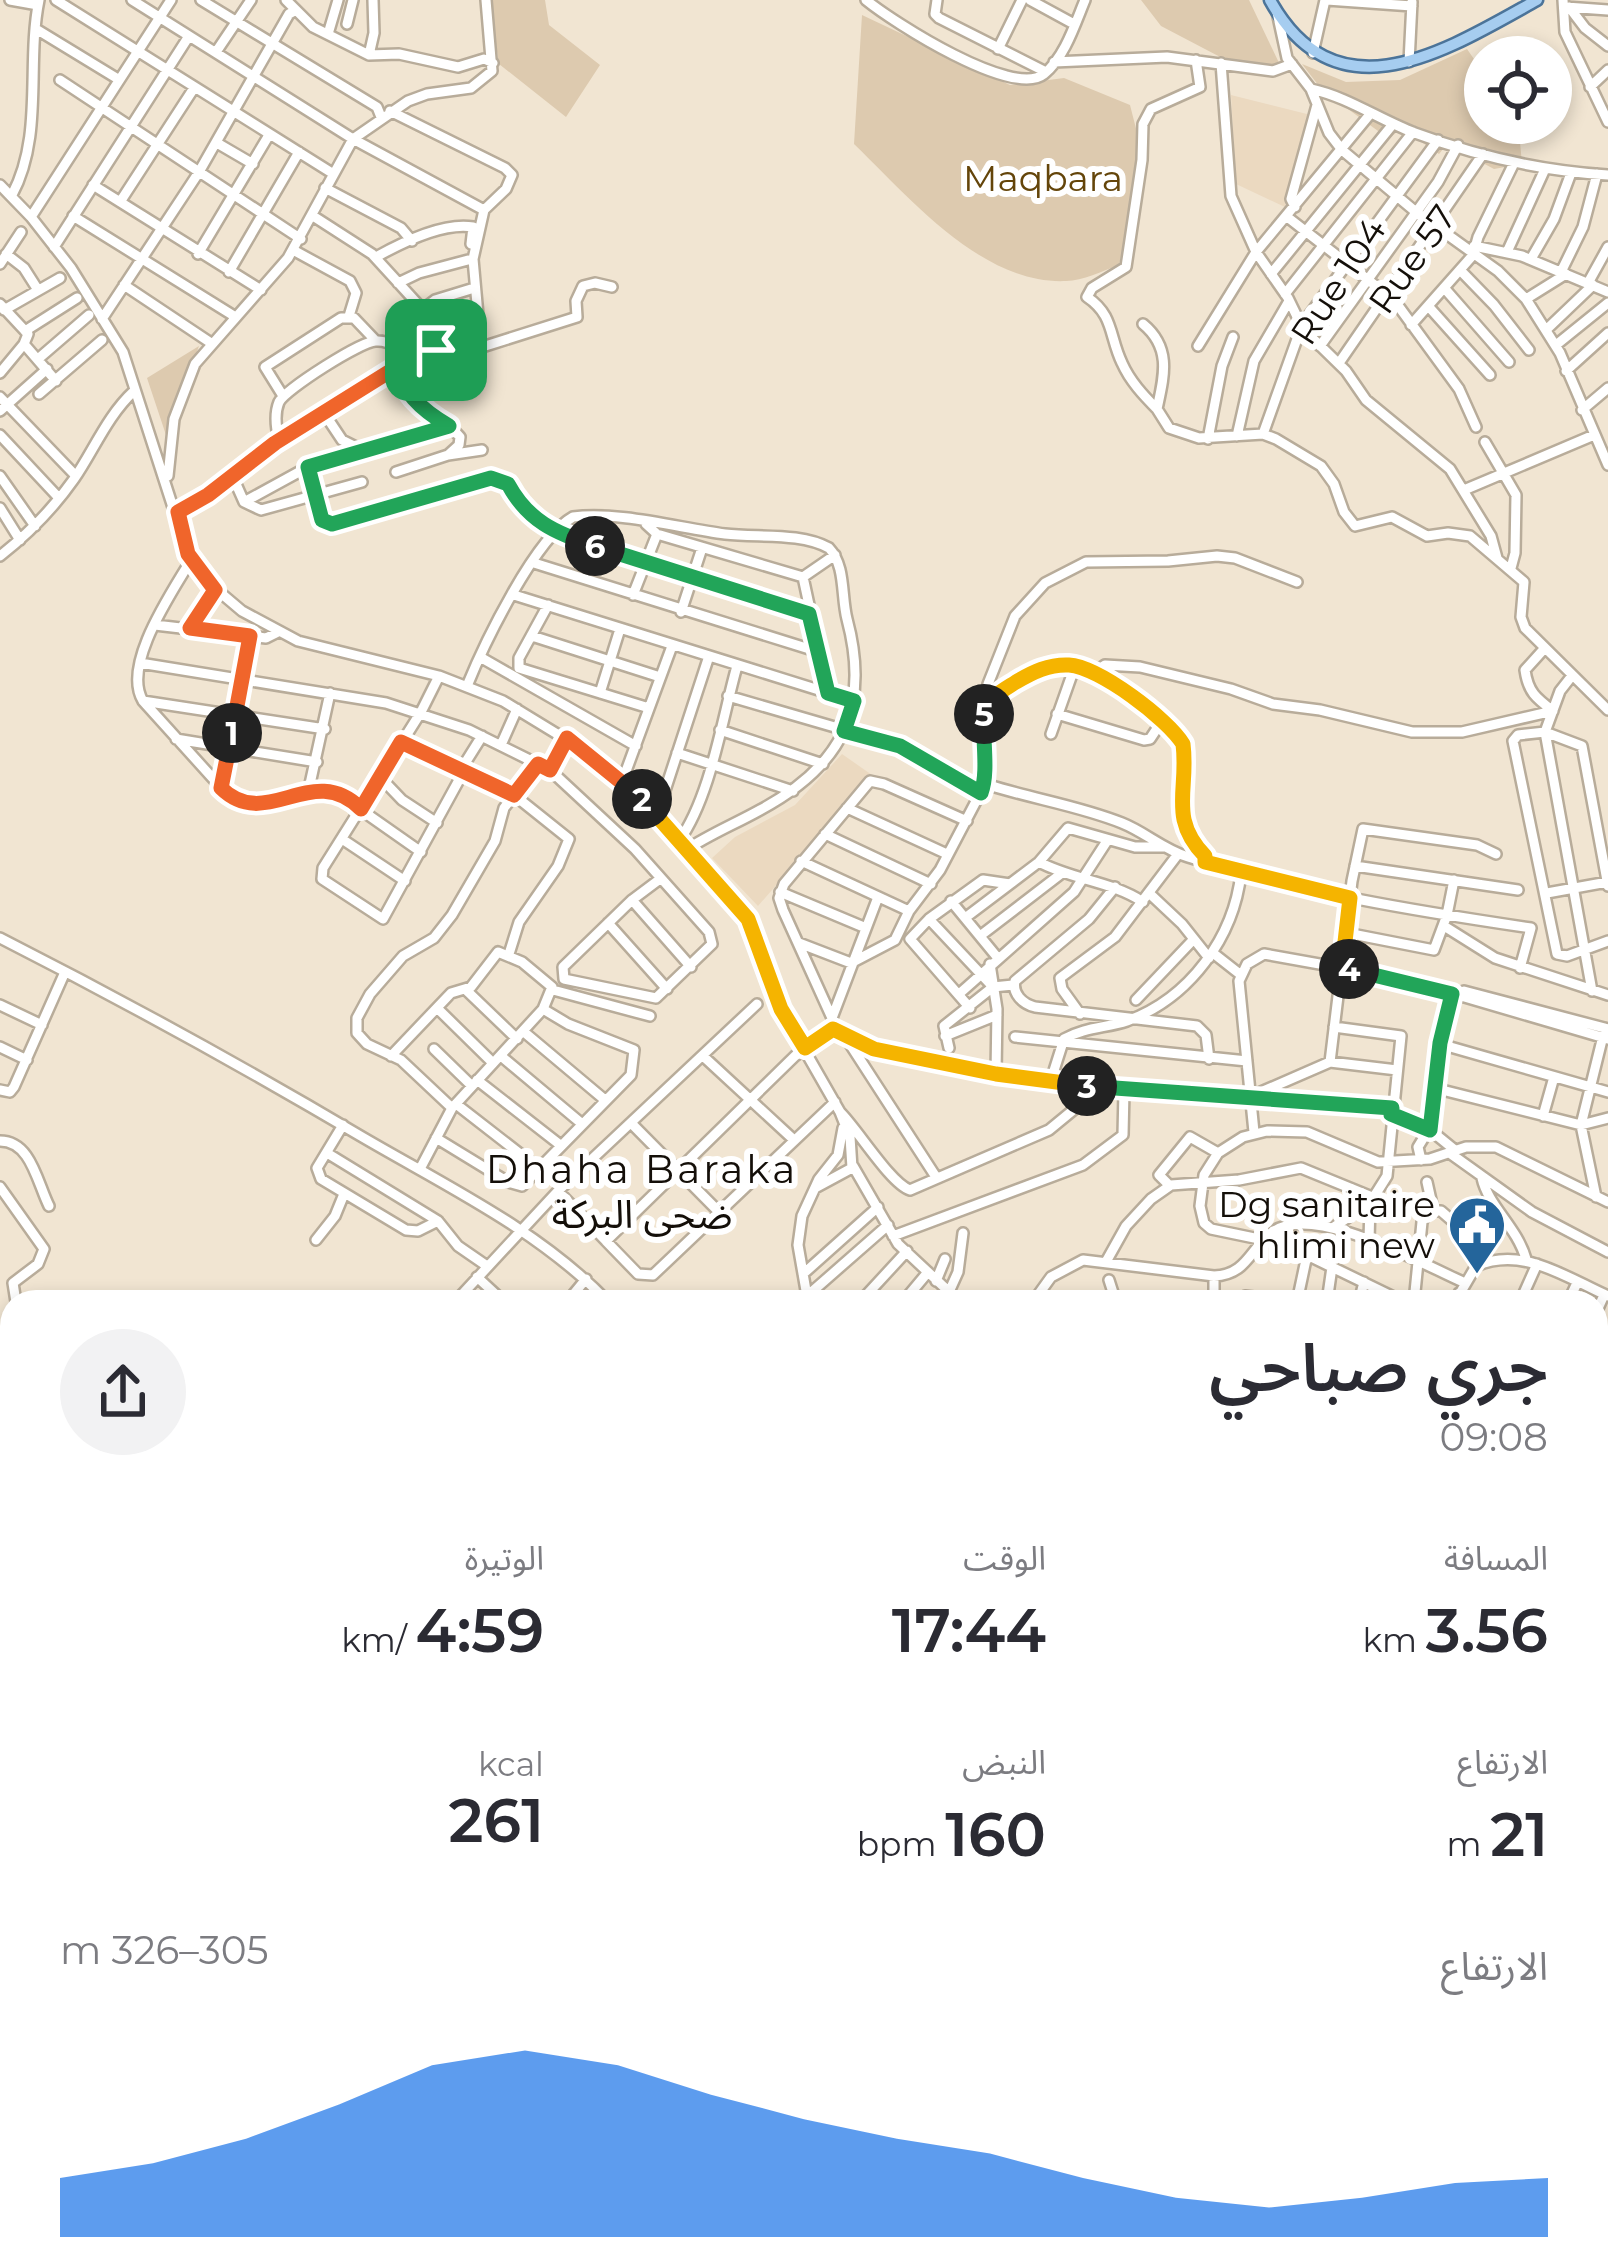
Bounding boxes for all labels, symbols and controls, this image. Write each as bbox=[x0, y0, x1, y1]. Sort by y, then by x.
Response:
map controls bbox=[1464, 36, 1572, 144]
button: locate bbox=[1464, 36, 1572, 144]
park label: Maqbara bbox=[963, 156, 1123, 200]
street label: Rue 57 bbox=[1359, 196, 1465, 322]
street label: Rue 104 bbox=[1281, 209, 1395, 353]
pin bbox=[385, 299, 487, 401]
icon: arrive bbox=[403, 317, 469, 383]
pin: 6 bbox=[565, 516, 625, 576]
text: 6 bbox=[584, 526, 606, 566]
pin: 5 bbox=[954, 684, 1014, 744]
text: 5 bbox=[974, 694, 994, 734]
pin: 1 bbox=[202, 703, 262, 763]
text: 1 bbox=[226, 713, 238, 753]
pin: 2 bbox=[612, 769, 672, 829]
text: 2 bbox=[632, 779, 652, 819]
pin: 4 bbox=[1319, 939, 1379, 999]
text: 4 bbox=[1338, 949, 1360, 989]
pin: 3 bbox=[1057, 1056, 1117, 1116]
text: 3 bbox=[1077, 1066, 1097, 1106]
district label: Dhaha Baraka ضحى البركة bbox=[486, 1145, 798, 1238]
place label: Dg sanitaire hlimi new bbox=[1218, 1182, 1435, 1267]
public building icon: Dg sanitaire hlimi new bbox=[1446, 1194, 1508, 1276]
text: جري صباحي bbox=[1209, 1327, 1548, 1408]
button: share bbox=[60, 1329, 186, 1455]
text: 09:08 bbox=[1439, 1413, 1548, 1461]
text: الوتيرة bbox=[465, 1538, 544, 1578]
text: الوقت bbox=[963, 1538, 1046, 1578]
text: المسافة bbox=[1444, 1538, 1548, 1578]
text: 4:59 bbox=[416, 1594, 544, 1667]
text: 17:44 bbox=[892, 1594, 1046, 1667]
text: 3.56 bbox=[1426, 1594, 1548, 1667]
text: /km bbox=[341, 1620, 416, 1660]
text: km bbox=[1363, 1620, 1426, 1660]
text: النبض bbox=[962, 1742, 1046, 1782]
text: الارتفاع bbox=[1457, 1742, 1548, 1782]
text: kcal bbox=[478, 1744, 544, 1784]
text: 261 bbox=[449, 1784, 544, 1857]
text: 160 bbox=[945, 1798, 1046, 1871]
text: 21 bbox=[1490, 1798, 1548, 1871]
text: bpm bbox=[857, 1824, 945, 1864]
text: m bbox=[1447, 1824, 1490, 1864]
text: 305–326 m bbox=[60, 1926, 269, 1974]
text: الارتفاع bbox=[1441, 1942, 1548, 1990]

